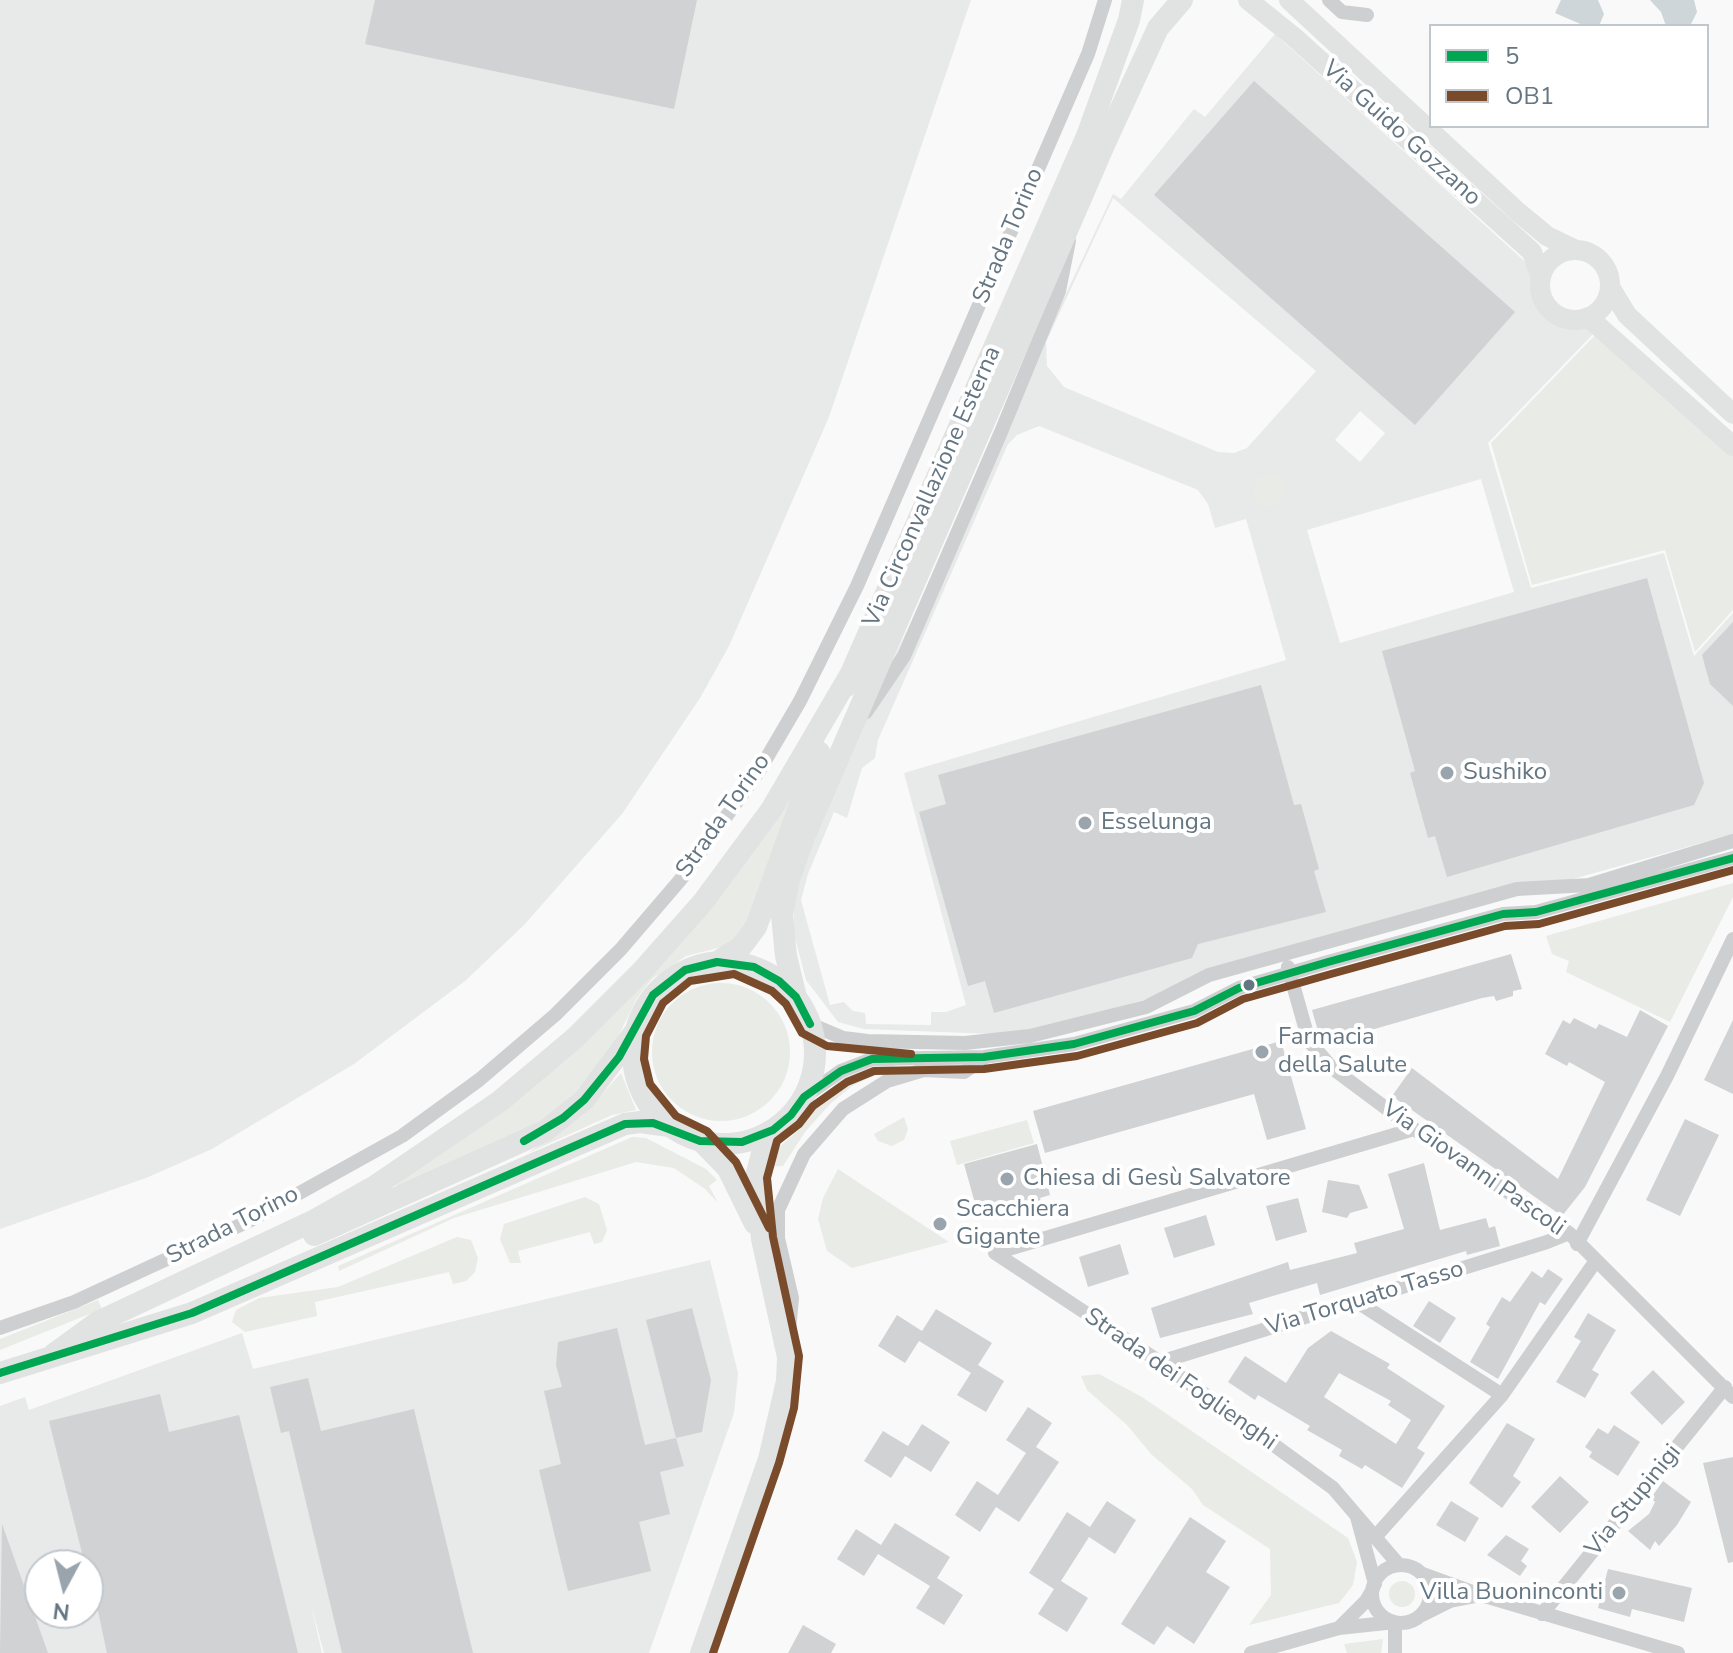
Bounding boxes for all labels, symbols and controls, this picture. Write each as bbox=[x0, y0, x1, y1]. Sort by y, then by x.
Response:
legend bbox=[1429, 24, 1709, 128]
text: 5 bbox=[1505, 40, 1519, 72]
street label: Via Guido Gozzano bbox=[1316, 55, 1486, 213]
text: OB1 bbox=[1505, 80, 1554, 112]
street label: Strada Torino bbox=[968, 164, 1050, 308]
street label: Via Circonvallazione Esterna bbox=[858, 342, 1008, 632]
street label: Strada Torino bbox=[671, 749, 777, 883]
place label: Sushiko bbox=[1463, 759, 1547, 787]
marker: Sushiko bbox=[1438, 764, 1456, 782]
place label: Esselunga bbox=[1101, 809, 1212, 837]
marker: Esselunga bbox=[1076, 814, 1094, 832]
unlabelled marker bbox=[1241, 977, 1257, 993]
place label: Farmacia della Salute bbox=[1278, 1024, 1407, 1080]
marker: Farmacia della Salute bbox=[1253, 1043, 1271, 1061]
street label: Via Giovanni Pascoli bbox=[1376, 1095, 1570, 1243]
place label: Chiesa di Gesù Salvatore bbox=[1023, 1165, 1291, 1193]
marker: Chiesa di Gesù Salvatore bbox=[998, 1170, 1016, 1188]
street label: Strada Torino bbox=[162, 1180, 304, 1272]
place label: Scacchiera Gigante bbox=[956, 1196, 1070, 1252]
marker: Scacchiera Gigante bbox=[931, 1215, 949, 1233]
street label: Via Torquato Tasso bbox=[1263, 1255, 1467, 1343]
street label: Strada dei Foglienghi bbox=[1078, 1303, 1282, 1457]
street label: Via Stupinigi bbox=[1580, 1439, 1688, 1563]
north arrow bbox=[24, 1549, 104, 1629]
place label: Villa Buoninconti bbox=[1420, 1579, 1603, 1607]
marker: Villa Buoninconti bbox=[1610, 1584, 1628, 1602]
text: N bbox=[51, 1595, 71, 1627]

